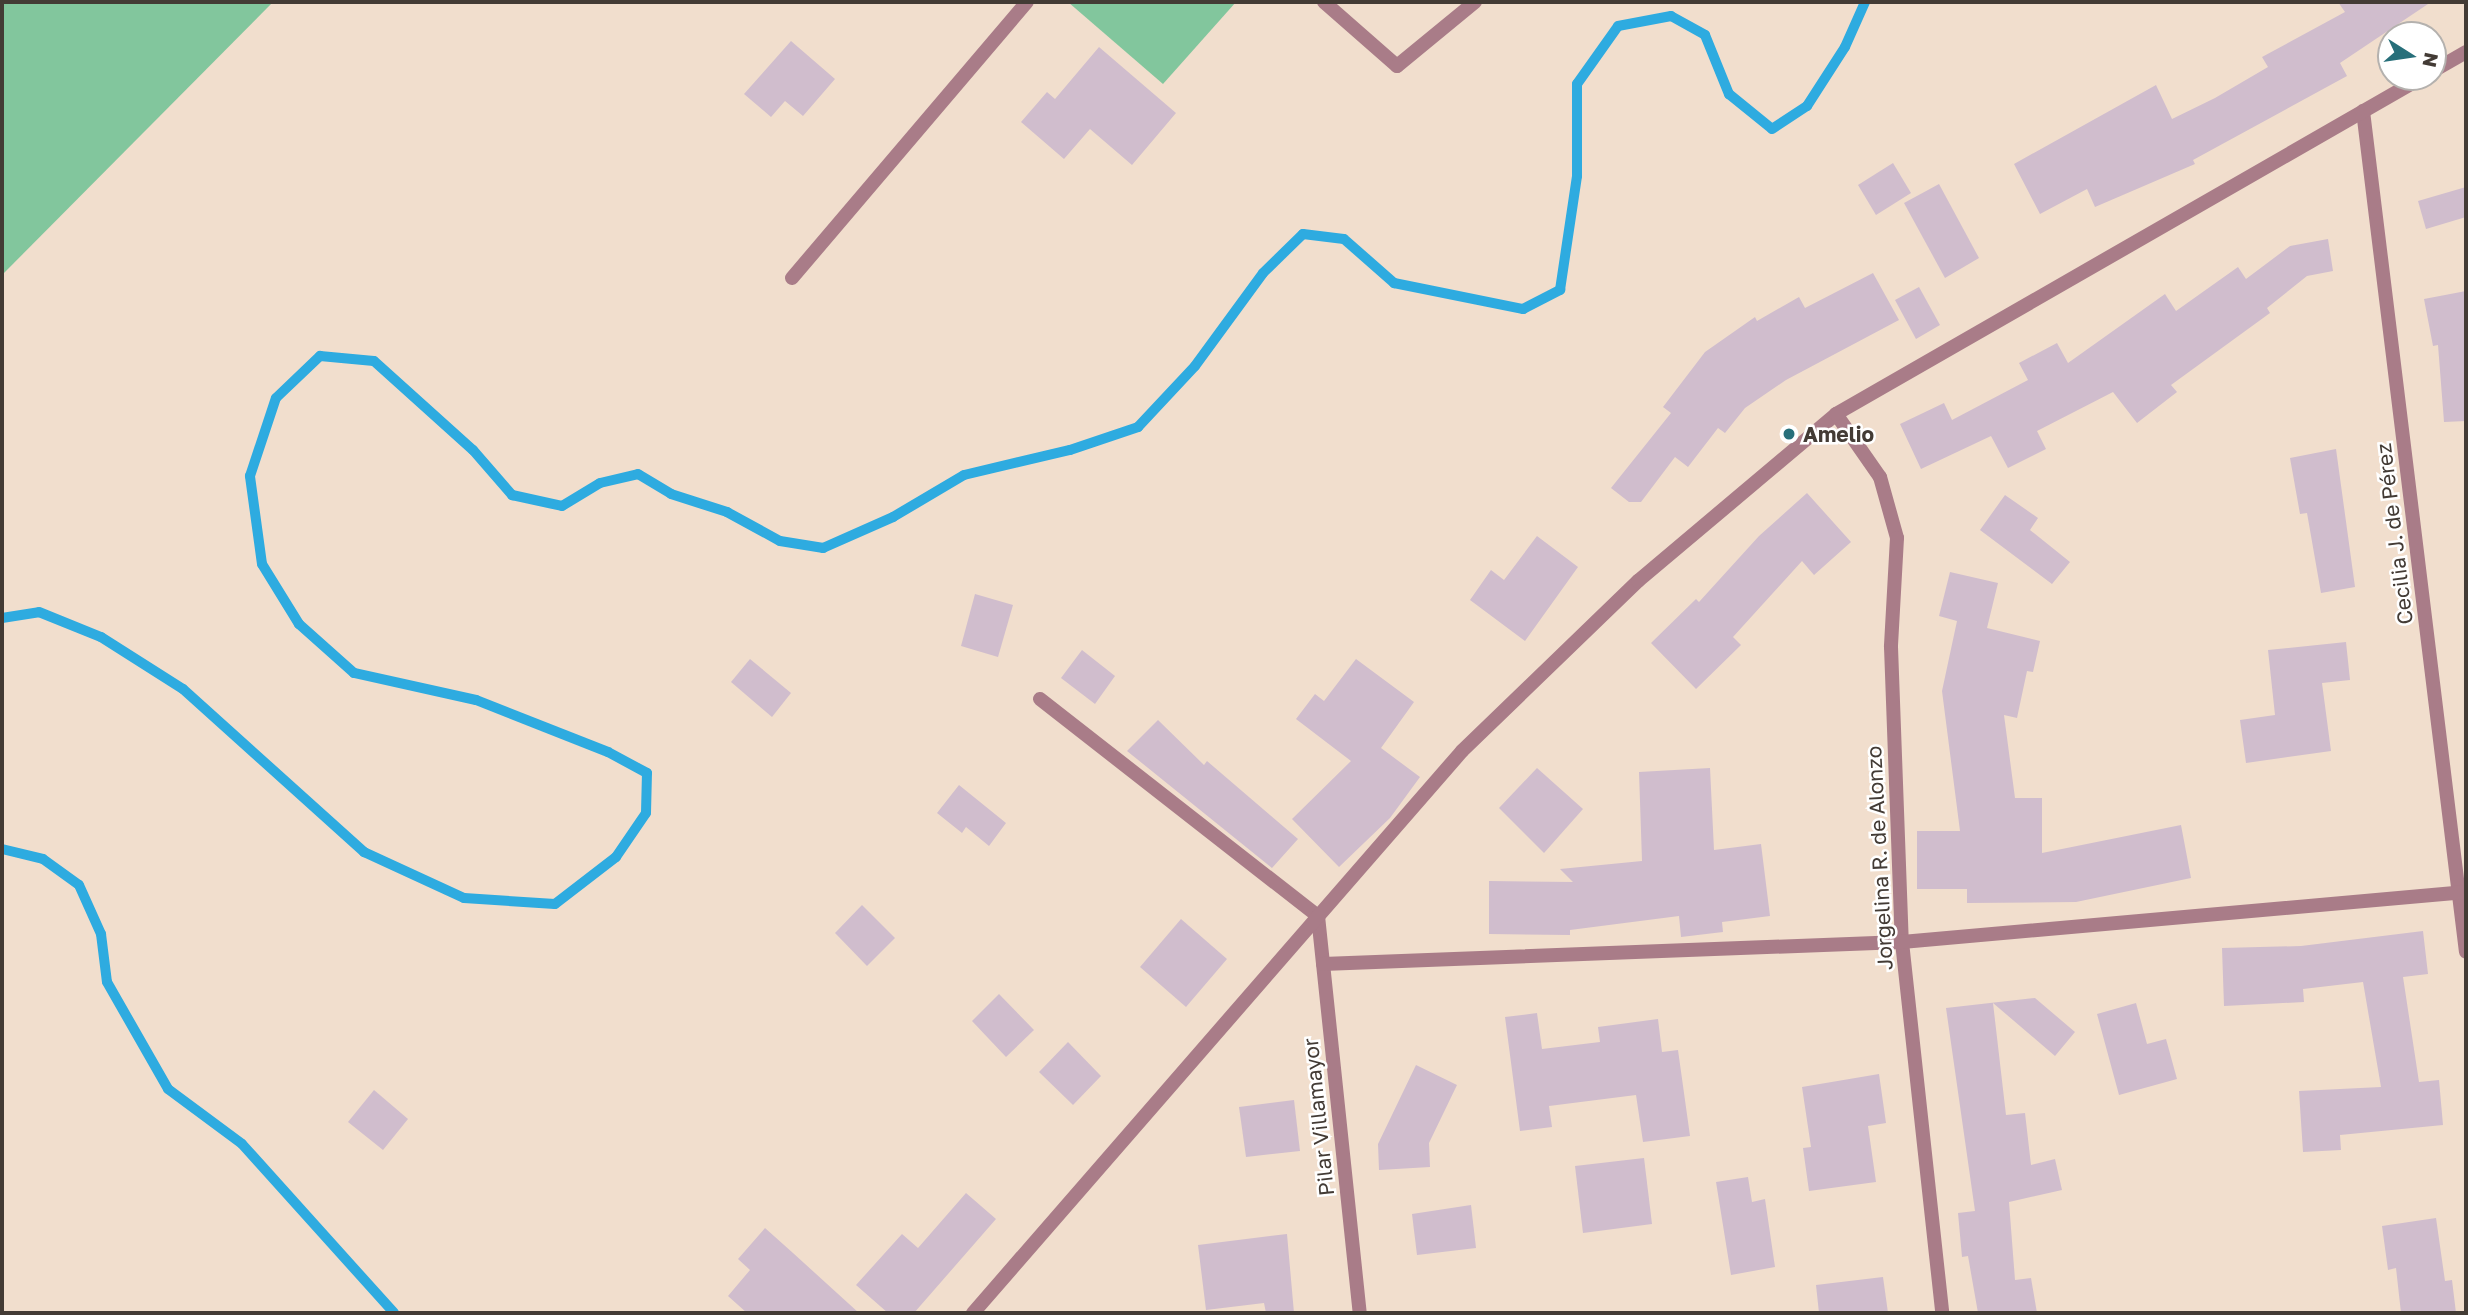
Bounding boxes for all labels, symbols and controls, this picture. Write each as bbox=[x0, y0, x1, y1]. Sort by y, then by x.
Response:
north arrow bbox=[2377, 21, 2447, 91]
text: N bbox=[2418, 51, 2444, 70]
place label: Amelio bbox=[1803, 421, 1874, 447]
marker: Amelio bbox=[1781, 426, 1797, 442]
street label: Cecilia J. de Pérez bbox=[2370, 442, 2418, 626]
street label: Jorgelina R. de Alonzo bbox=[1861, 745, 1897, 971]
street label: Pilar Villamayor bbox=[1297, 1037, 1339, 1197]

